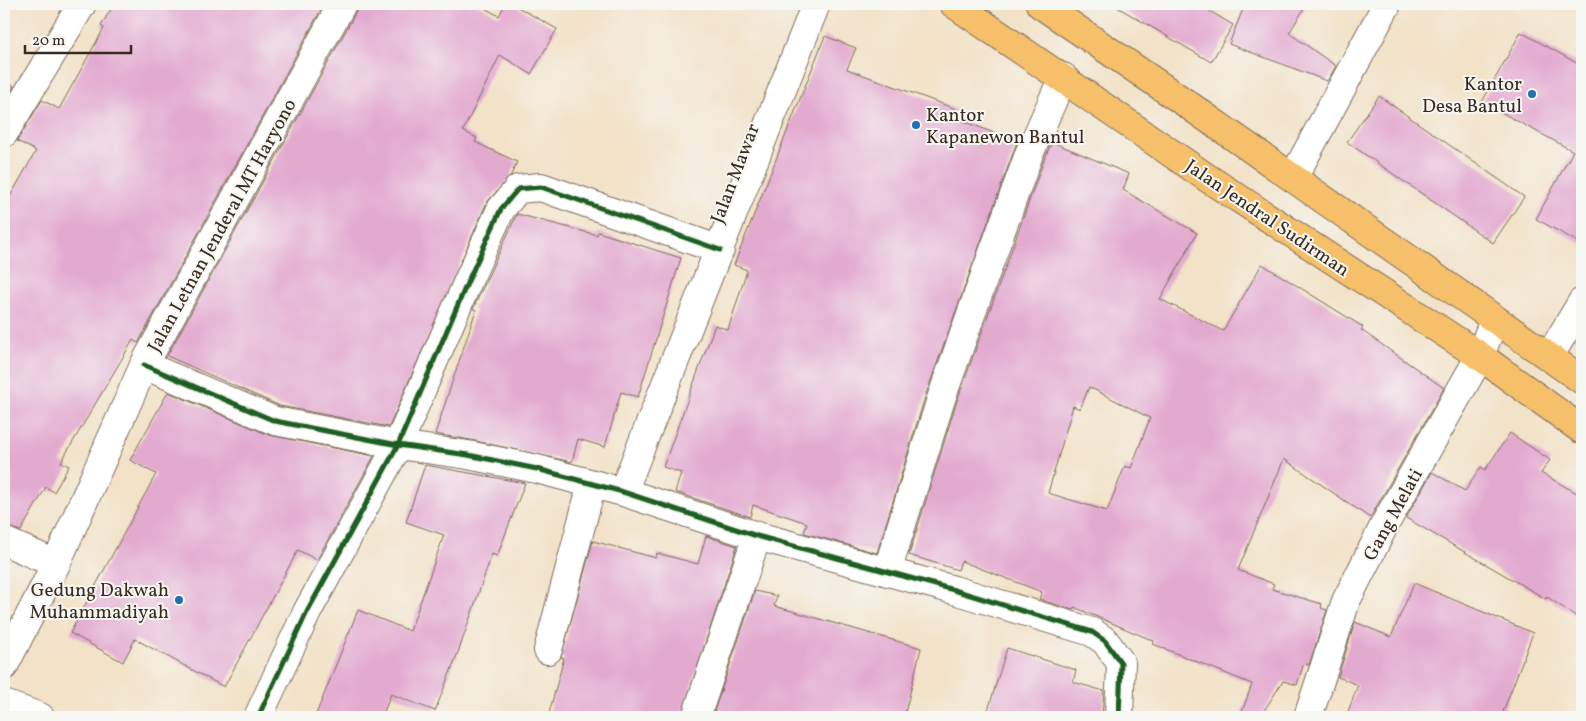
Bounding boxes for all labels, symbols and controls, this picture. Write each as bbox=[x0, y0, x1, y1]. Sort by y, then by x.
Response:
scale bar bbox=[25, 22, 131, 54]
text: 20 m bbox=[32, 31, 65, 52]
place label: Kantor Desa Bantul bbox=[1422, 72, 1522, 120]
marker: Kantor Desa Bantul bbox=[1526, 88, 1538, 100]
street label: Jalan Letnan Jenderal MT Haryono bbox=[142, 95, 303, 357]
place label: Kantor Kapanewon Bantul bbox=[926, 103, 1085, 151]
marker: Kantor Kapanewon Bantul bbox=[910, 119, 922, 131]
street label: Jalan Mawar bbox=[705, 120, 767, 227]
street label: Jalan Jendral Sudirman bbox=[1179, 154, 1354, 284]
street label: Gang Melati bbox=[1358, 464, 1430, 566]
place label: Gedung Dakwah Muhammadiyah bbox=[30, 578, 169, 626]
marker: Gedung Dakwah Muhammadiyah bbox=[173, 594, 185, 606]

